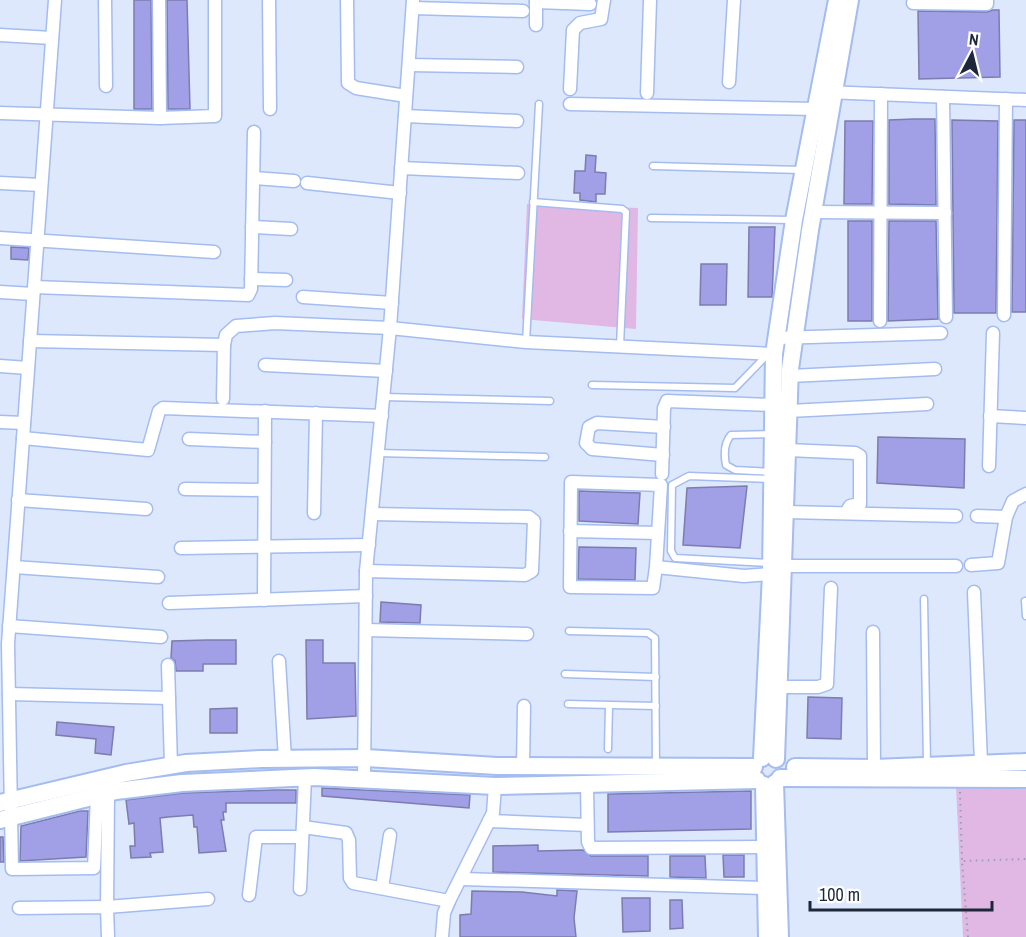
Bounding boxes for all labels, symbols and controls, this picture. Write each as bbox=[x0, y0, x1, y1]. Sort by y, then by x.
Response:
north arrow bbox=[942, 24, 1002, 84]
text: N bbox=[968, 28, 980, 51]
scale bar bbox=[810, 874, 992, 912]
text: 100 m bbox=[819, 882, 860, 907]

